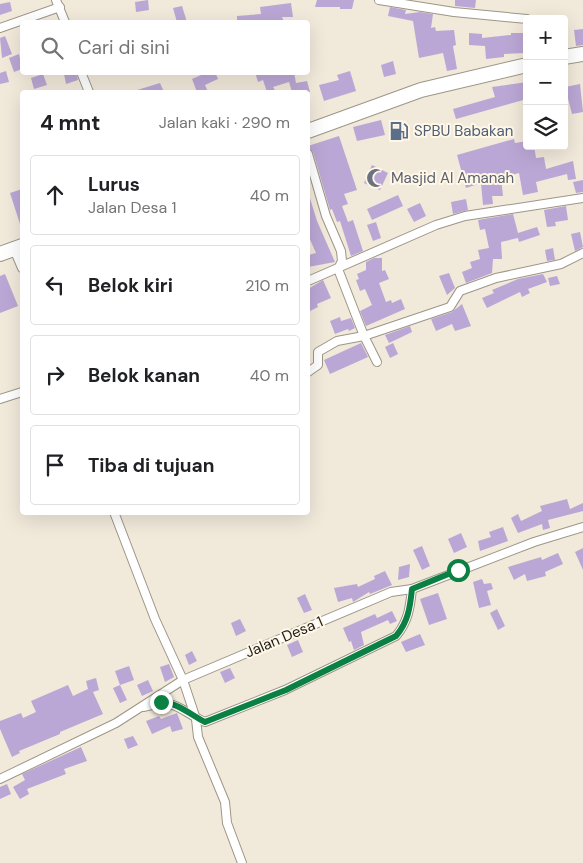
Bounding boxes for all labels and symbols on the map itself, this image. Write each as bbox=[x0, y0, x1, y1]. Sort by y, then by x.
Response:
fuel station icon: SPBU Babakan bbox=[388, 120, 410, 142]
place label: SPBU Babakan bbox=[414, 121, 513, 141]
mosque icon: Masjid Al Amanah bbox=[365, 167, 387, 189]
place label: Masjid Al Amanah bbox=[391, 168, 514, 188]
route start bbox=[447, 559, 470, 582]
street label: Jalan Desa 1 bbox=[242, 612, 326, 662]
route end bbox=[150, 691, 173, 714]

